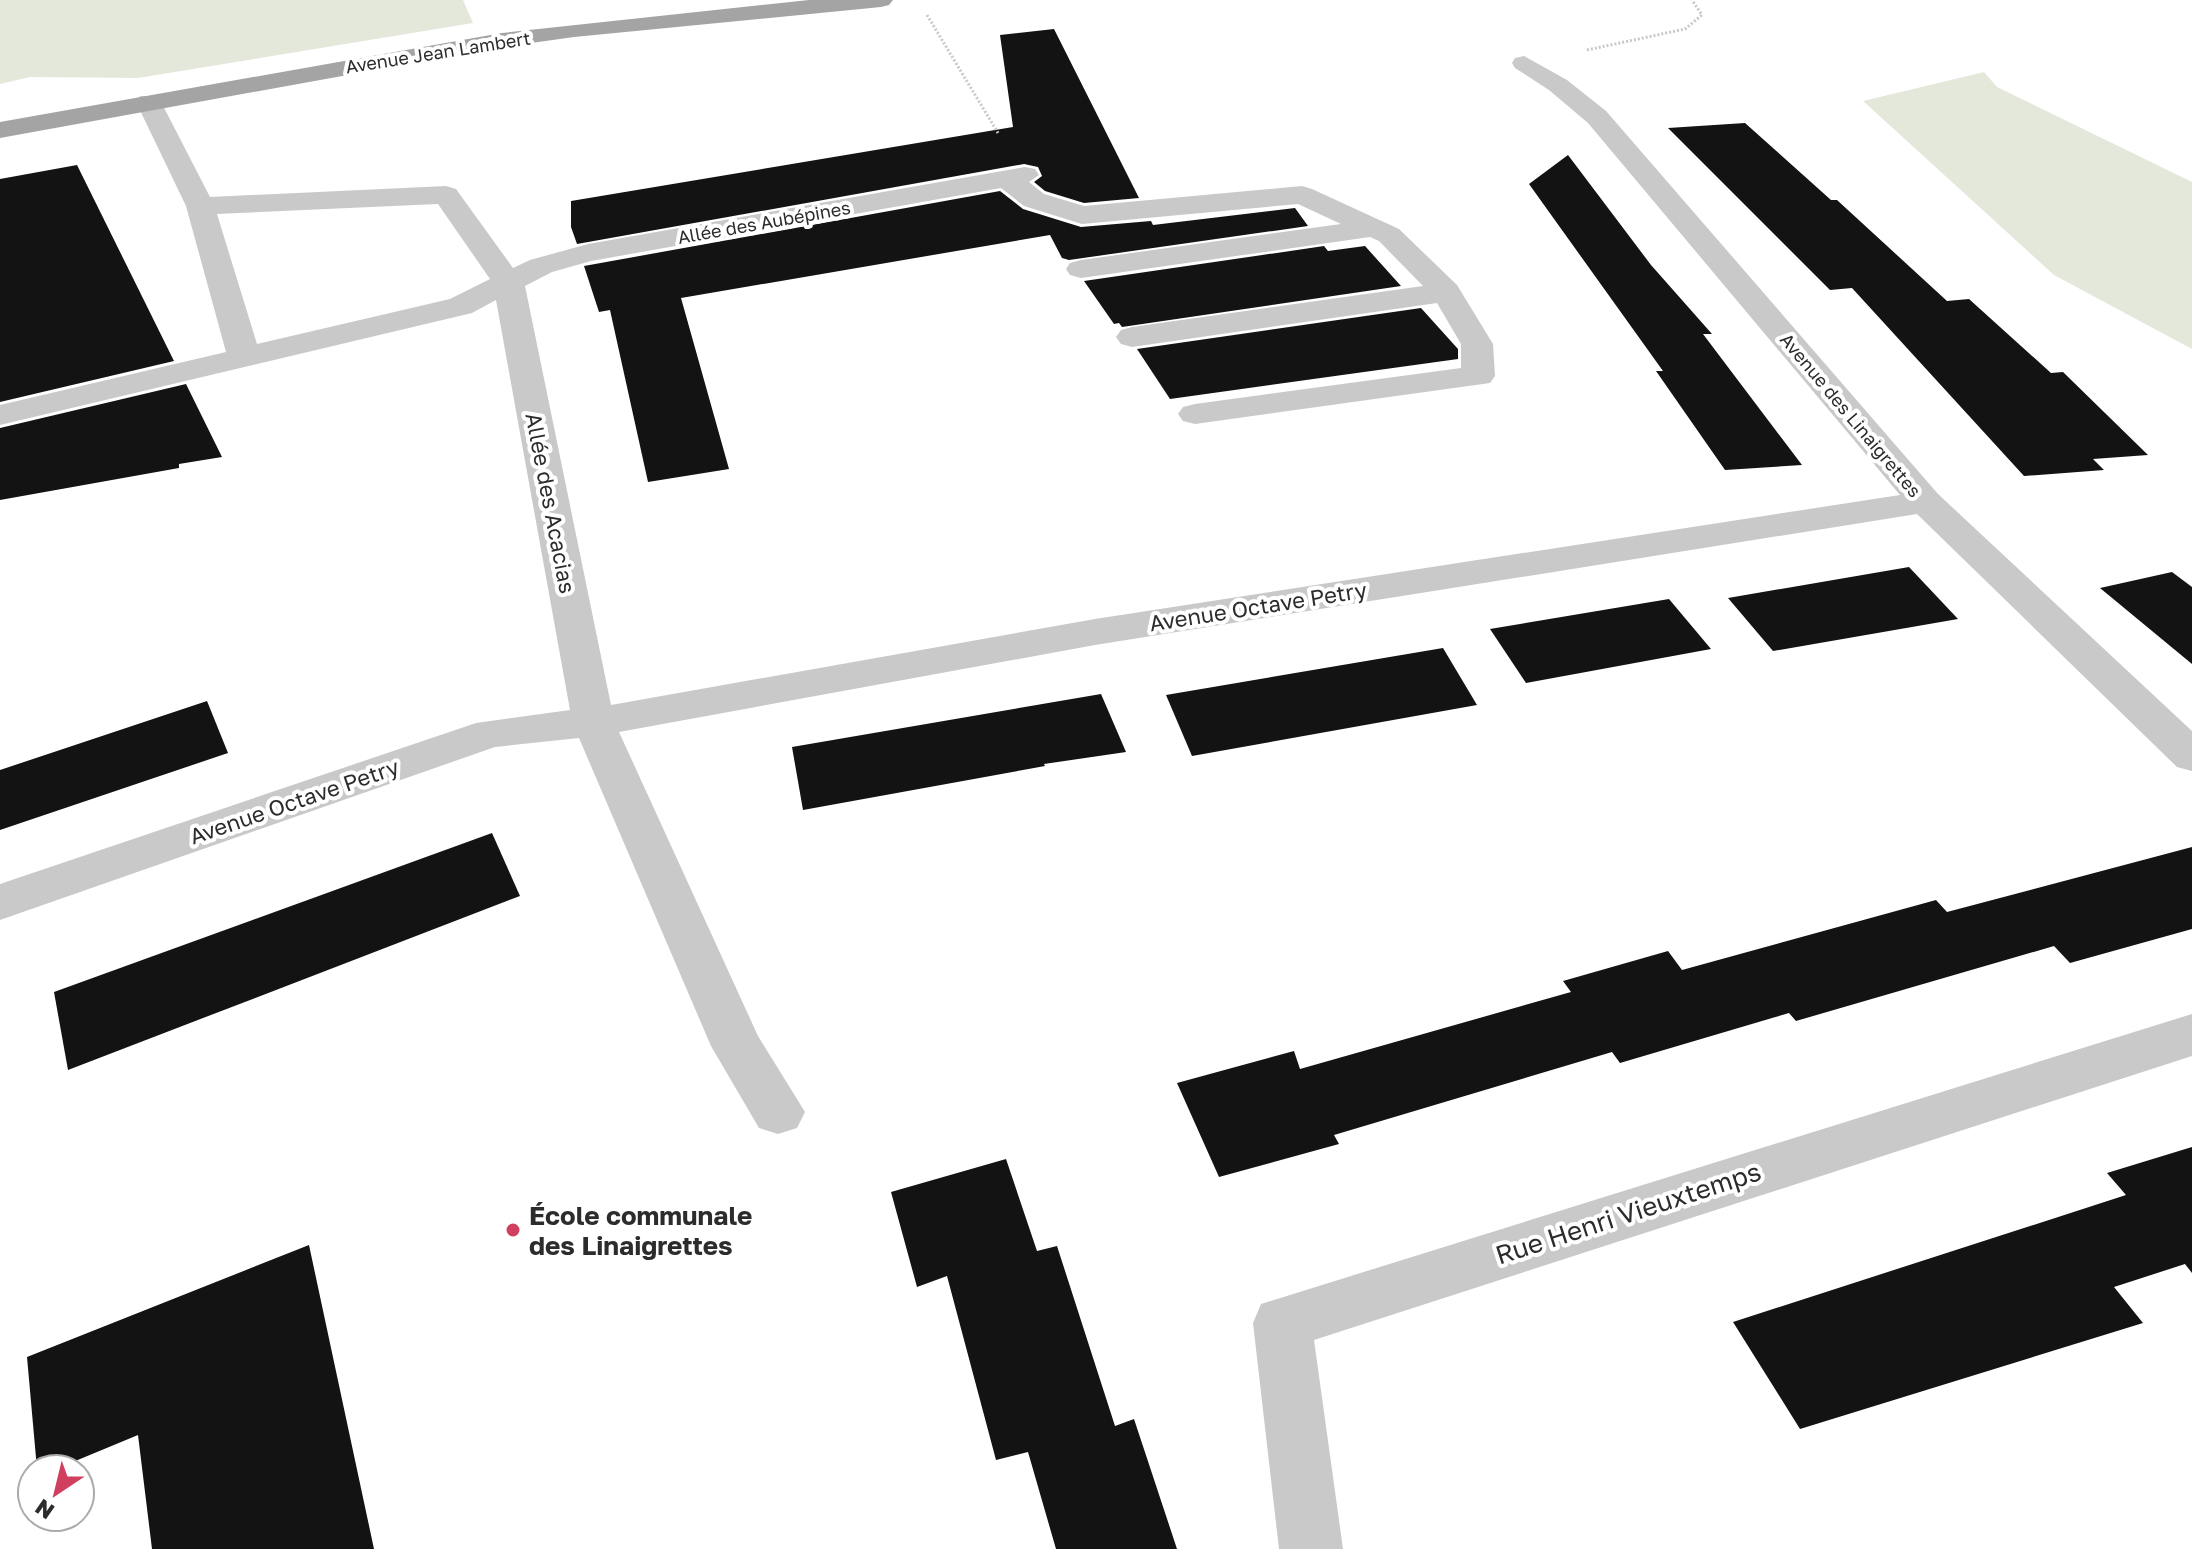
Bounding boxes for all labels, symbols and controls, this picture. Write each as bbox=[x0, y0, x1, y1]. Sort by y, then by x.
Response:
street label: Avenue Jean Lambert bbox=[344, 27, 532, 77]
street label: Allée des Aubépines bbox=[676, 196, 852, 248]
street label: Avenue des Linaigrettes bbox=[1776, 329, 1926, 501]
street label: Allée des Acacias bbox=[520, 410, 582, 596]
street label: Avenue Octave Petry bbox=[1147, 575, 1369, 637]
street label: Avenue Octave Petry bbox=[186, 752, 402, 850]
street label: Rue Henri Vieuxtemps bbox=[1491, 1155, 1765, 1271]
place label: École communale des Linaigrettes bbox=[529, 1200, 752, 1261]
marker: École communale des Linaigrettes bbox=[504, 1221, 522, 1239]
north arrow bbox=[16, 1453, 96, 1533]
text: N bbox=[30, 1494, 59, 1526]

